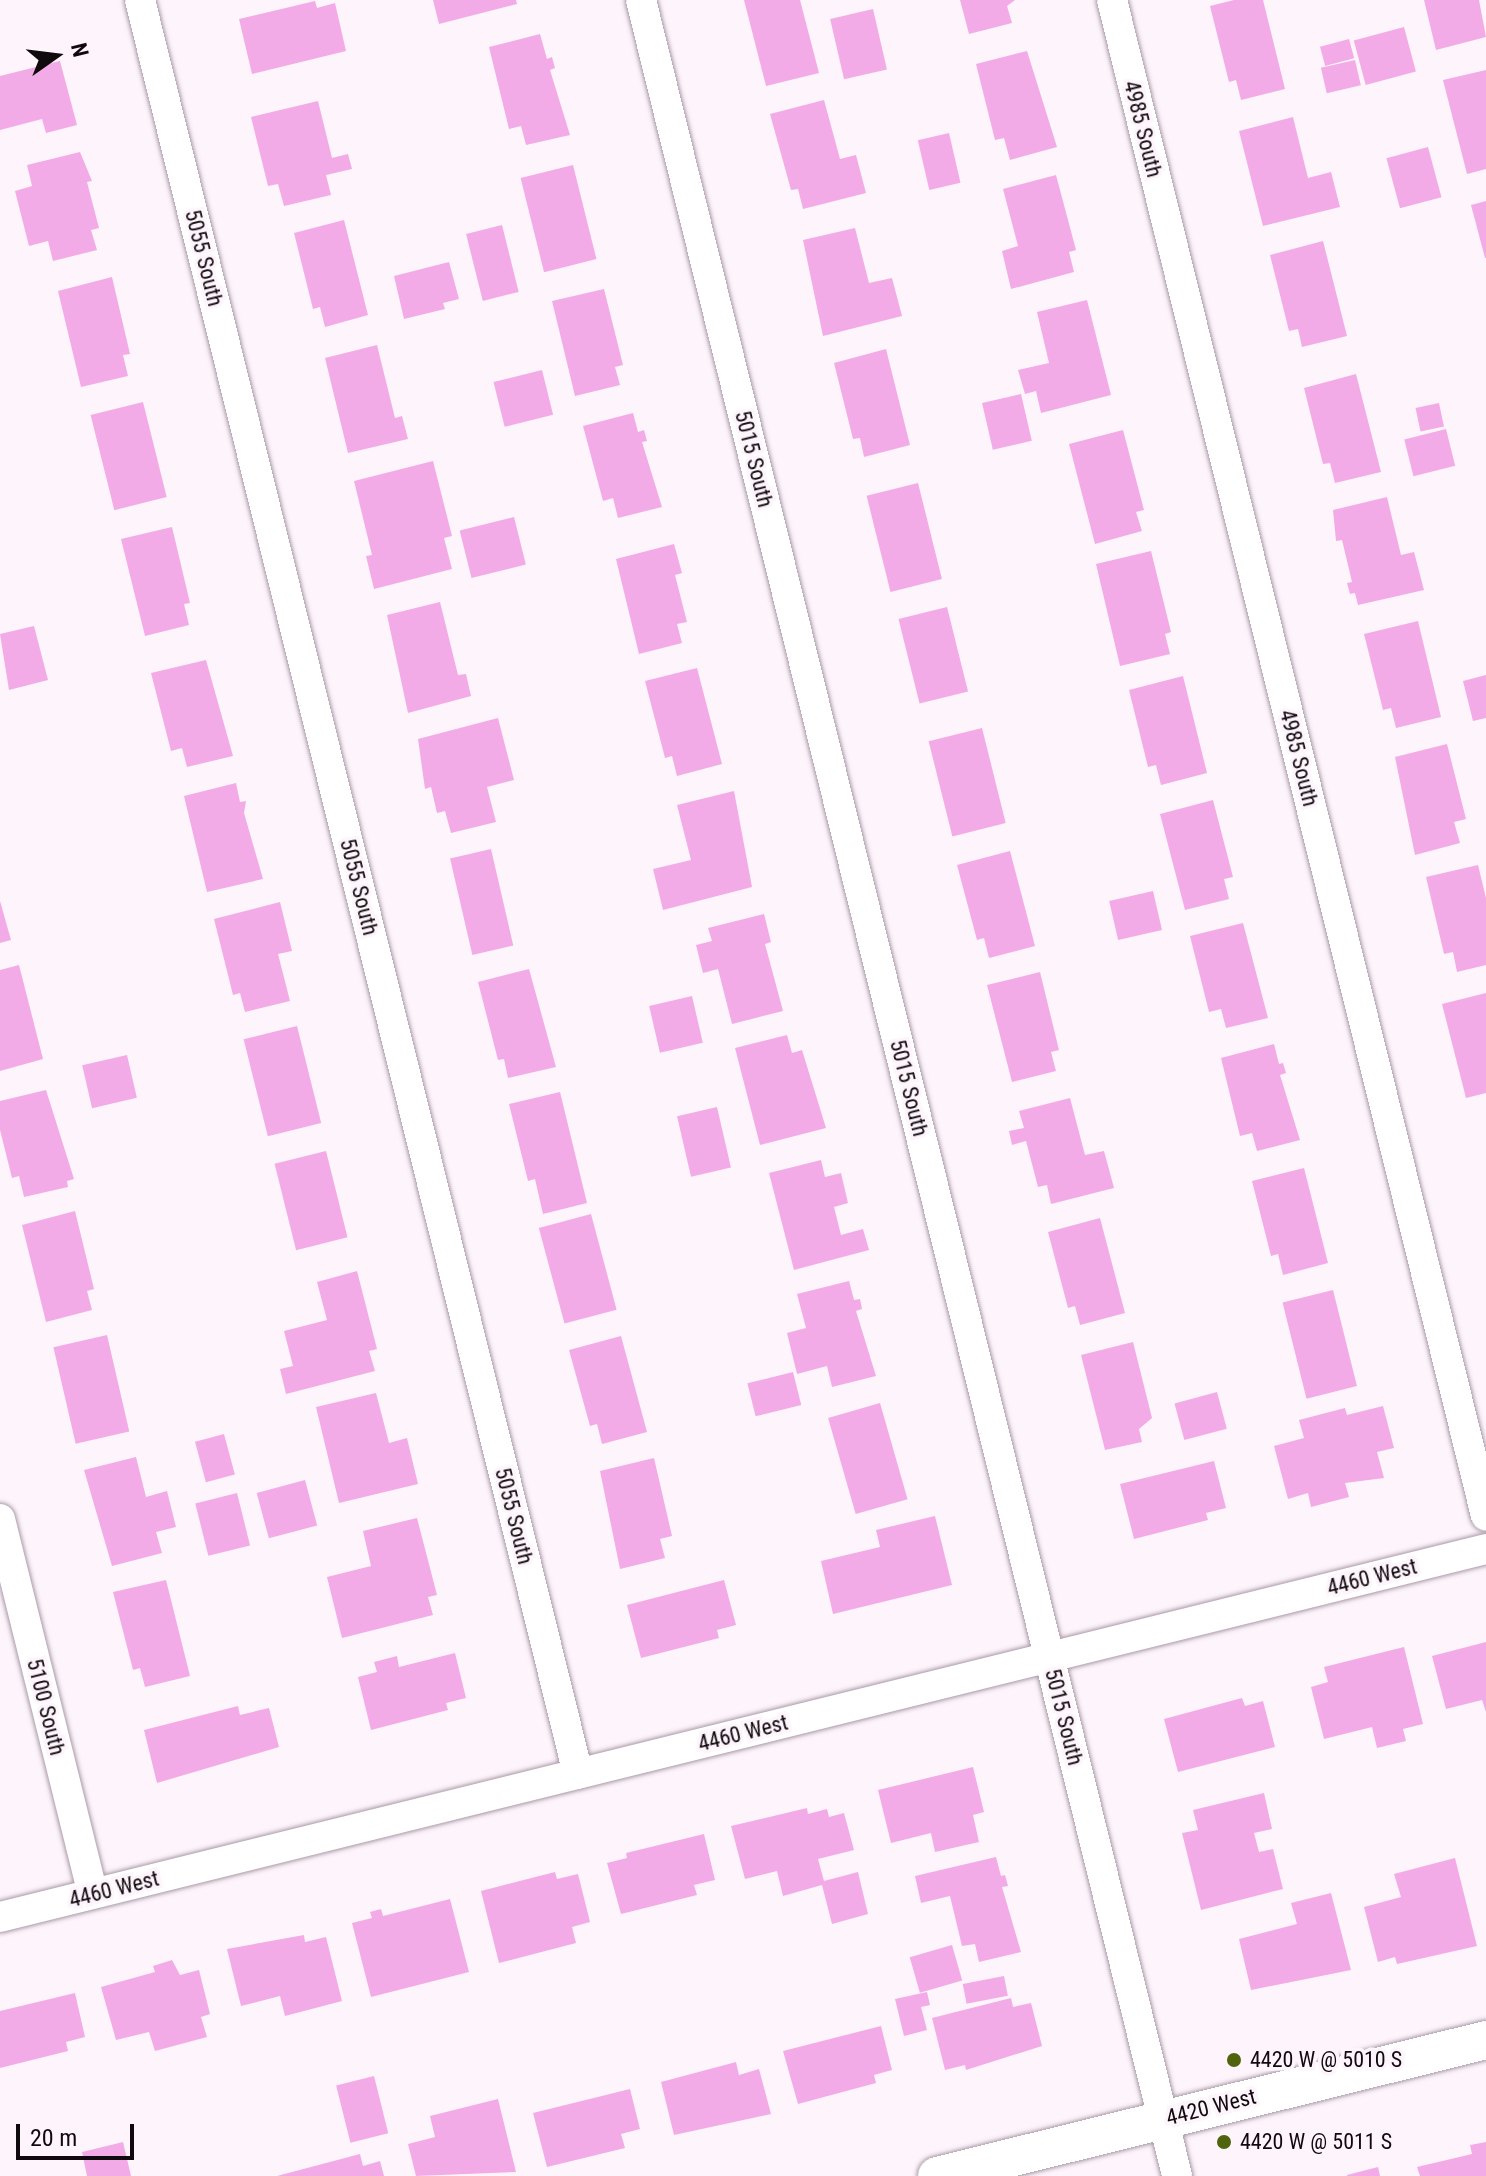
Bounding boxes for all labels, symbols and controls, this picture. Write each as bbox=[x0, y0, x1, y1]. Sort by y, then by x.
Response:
north arrow bbox=[16, 16, 96, 96]
text: N bbox=[66, 40, 94, 60]
street label: 4985 South bbox=[1118, 78, 1168, 180]
street label: 5055 South bbox=[179, 207, 229, 309]
street label: 5015 South bbox=[729, 408, 779, 510]
street label: 4985 South bbox=[1274, 707, 1324, 809]
street label: 5055 South bbox=[334, 836, 384, 938]
street label: 5015 South bbox=[884, 1037, 934, 1139]
street label: 5055 South bbox=[489, 1465, 539, 1567]
street label: 4460 West bbox=[1324, 1553, 1420, 1601]
street label: 5100 South bbox=[21, 1656, 71, 1758]
street label: 5015 South bbox=[1039, 1666, 1089, 1768]
street label: 4460 West bbox=[695, 1709, 791, 1757]
street label: 4460 West bbox=[66, 1865, 162, 1913]
place label: 4420 W @ 5010 S bbox=[1250, 2047, 1402, 2073]
marker: 4420 W @ 5010 S bbox=[1225, 2051, 1243, 2069]
street label: 4420 West bbox=[1163, 2083, 1259, 2131]
scale bar bbox=[20, 2108, 138, 2158]
text: 20 m bbox=[30, 2124, 77, 2152]
place label: 4420 W @ 5011 S bbox=[1240, 2129, 1392, 2155]
marker: 4420 W @ 5011 S bbox=[1215, 2133, 1233, 2151]

